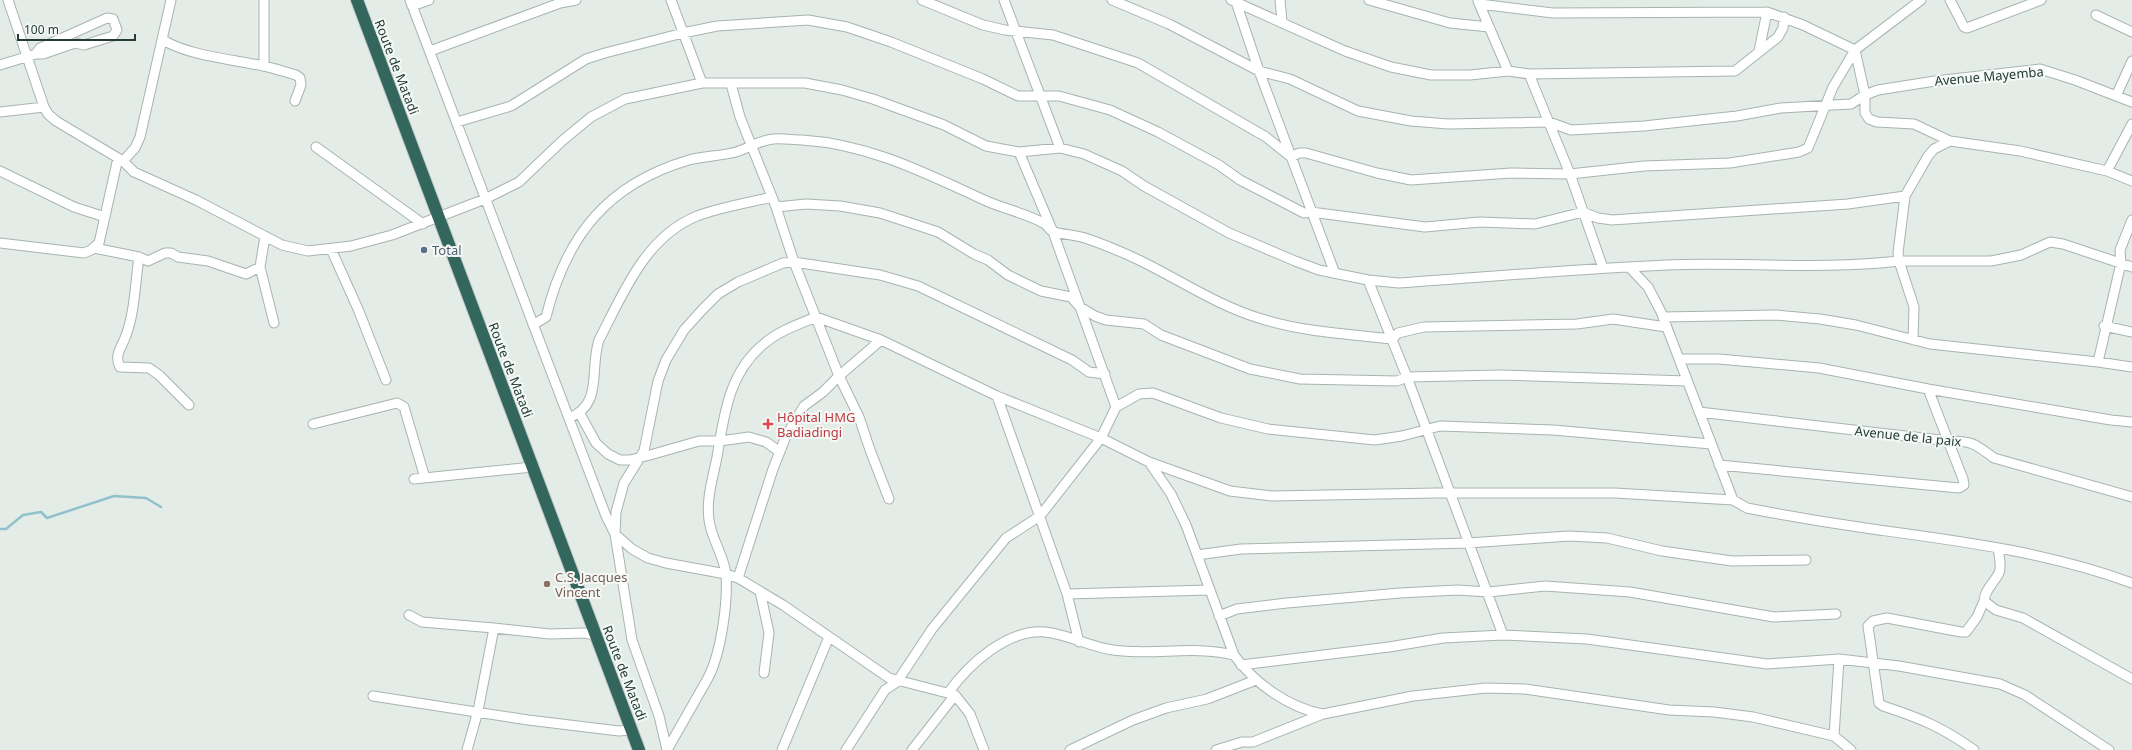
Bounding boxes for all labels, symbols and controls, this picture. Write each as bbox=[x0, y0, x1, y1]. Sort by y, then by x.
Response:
scale bar bbox=[18, 16, 135, 42]
street label: Route de Matadi bbox=[371, 17, 423, 117]
text: 100 m bbox=[24, 21, 59, 38]
street label: Avenue Mayemba bbox=[1934, 62, 2044, 90]
place label: Total bbox=[432, 241, 462, 259]
marker: Total bbox=[419, 245, 429, 255]
street label: Route de Matadi bbox=[485, 320, 537, 420]
place label: Hôpital HMG Badiadingi bbox=[777, 408, 855, 441]
marker: Hôpital HMG Badiadingi bbox=[762, 418, 774, 430]
street label: Avenue de la paix bbox=[1854, 421, 1962, 451]
place label: C.S. Jacques Vincent bbox=[555, 568, 627, 601]
marker: C.S. Jacques Vincent bbox=[542, 579, 552, 589]
street label: Route de Matadi bbox=[599, 623, 651, 723]

